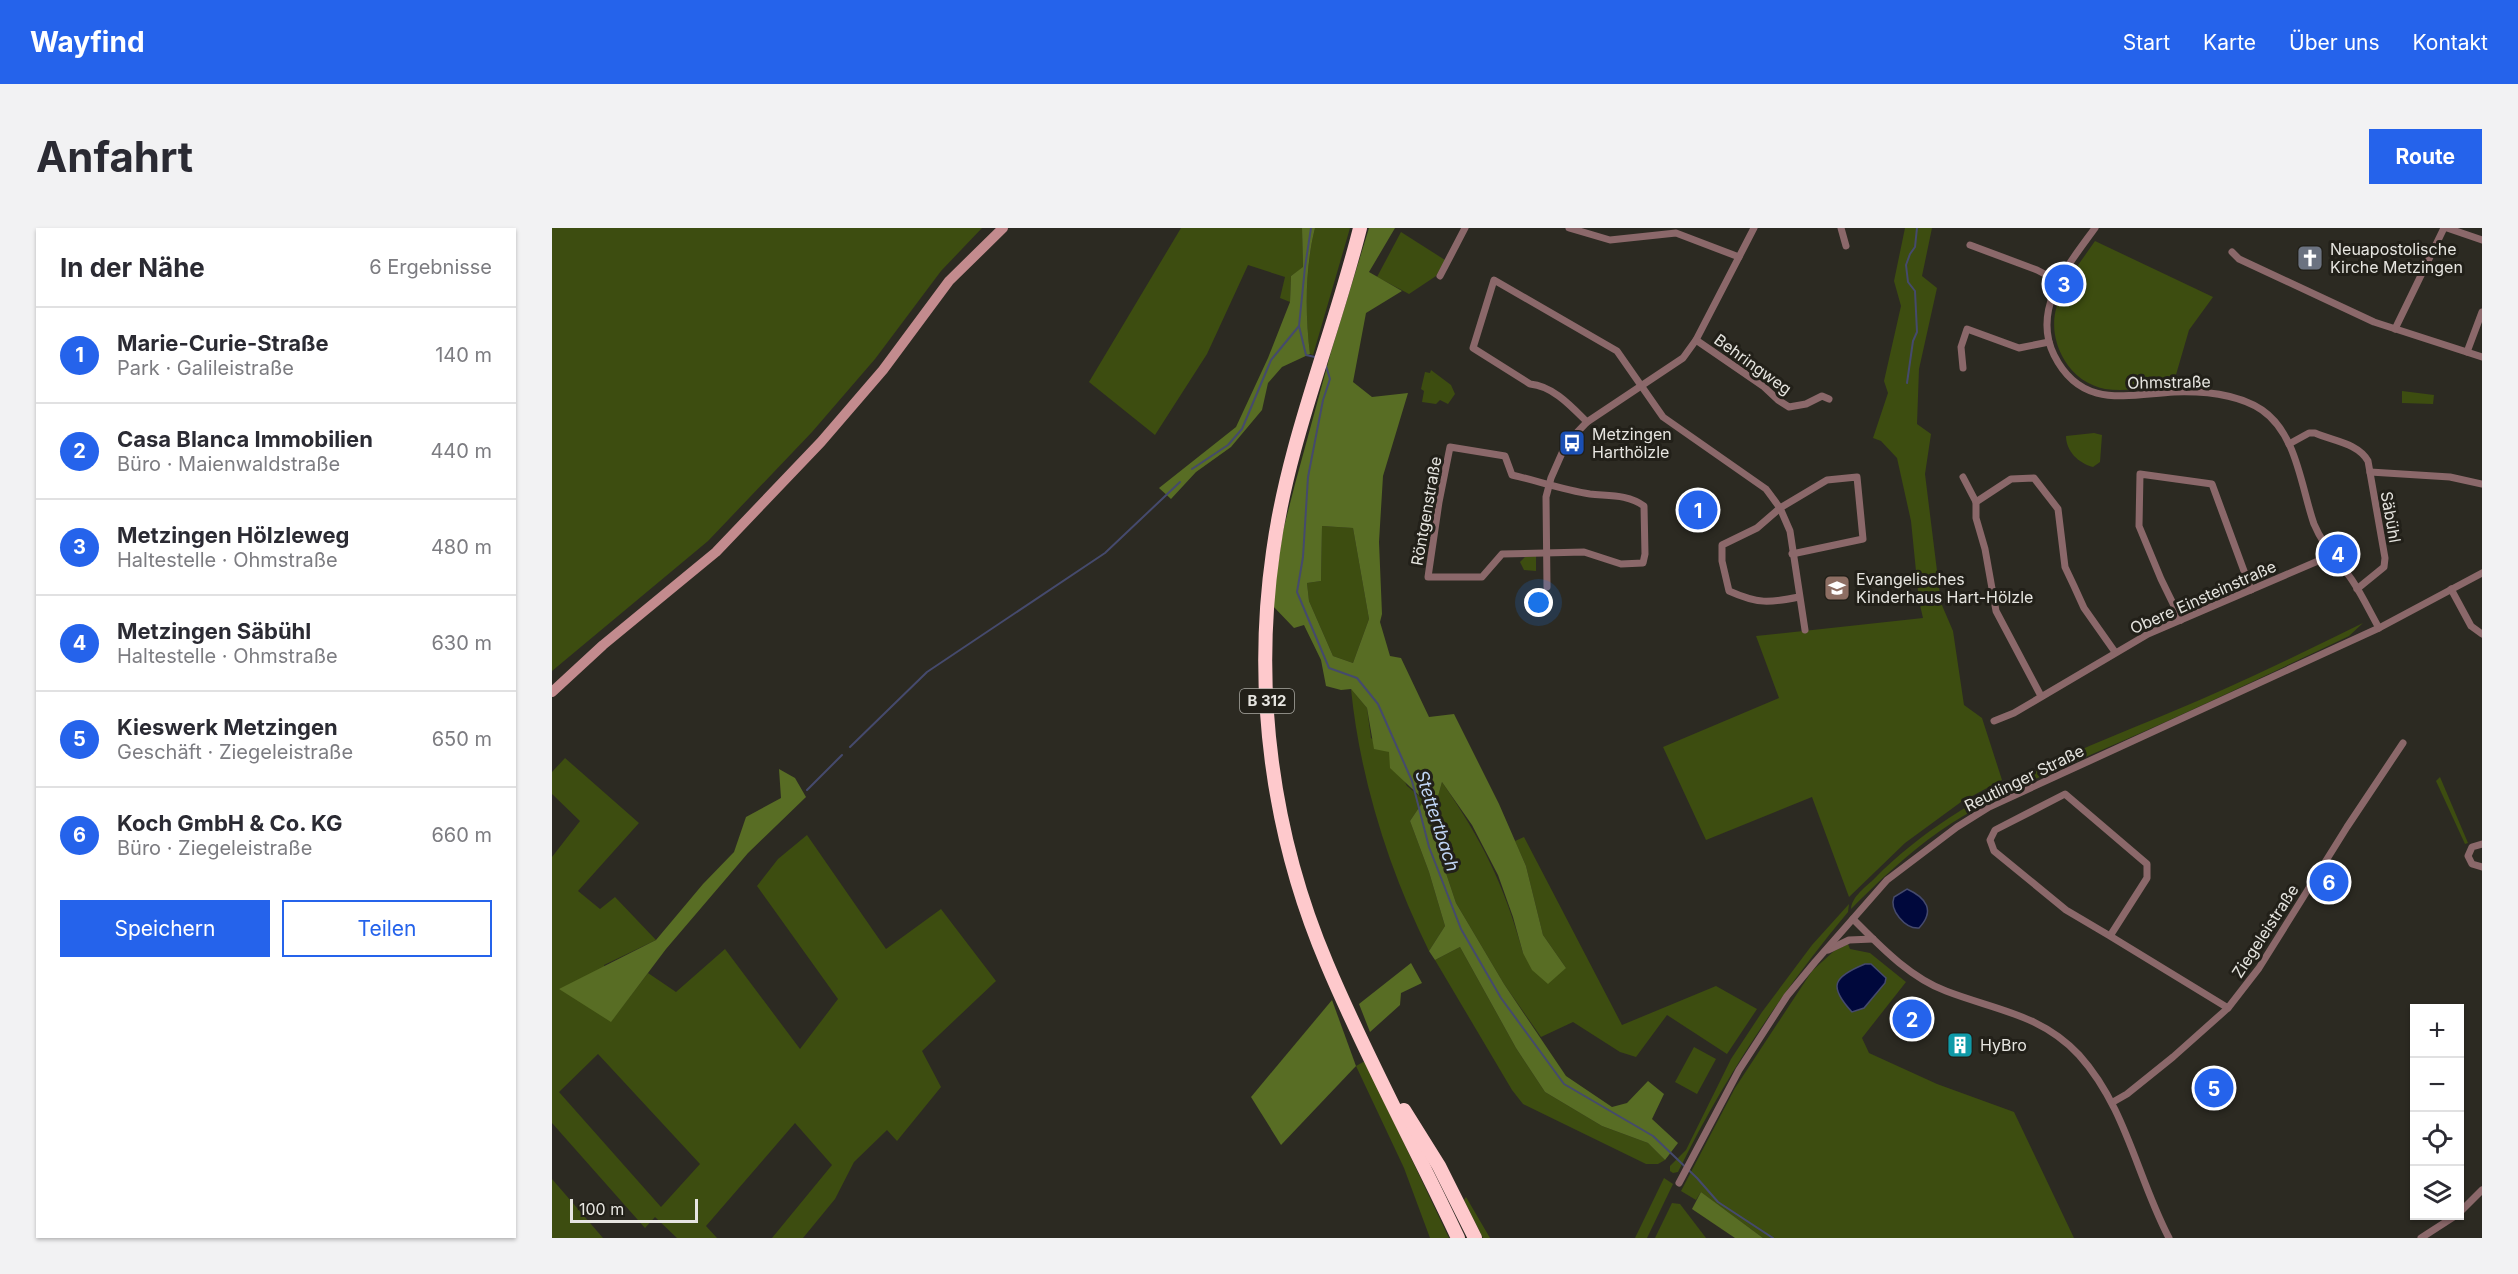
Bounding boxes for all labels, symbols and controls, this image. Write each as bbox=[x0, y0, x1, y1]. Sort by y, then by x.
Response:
text: Wayfind bbox=[30, 25, 145, 59]
text: Start bbox=[2123, 30, 2170, 55]
text: Karte bbox=[2203, 30, 2256, 55]
text: Über uns bbox=[2289, 30, 2380, 55]
text: Kontakt bbox=[2413, 30, 2488, 55]
button: Route bbox=[2369, 129, 2482, 184]
text: Anfahrt bbox=[36, 131, 193, 182]
place label: Neuapostolische Kirche Metzingen bbox=[2330, 239, 2463, 277]
church icon: Neuapostolische Kirche Metzingen bbox=[2295, 243, 2325, 273]
text: In der Nähe bbox=[60, 252, 205, 283]
text: 6 Ergebnisse bbox=[369, 255, 492, 279]
pin: 3 bbox=[2044, 262, 2084, 306]
street label: Behringweg bbox=[1710, 329, 1796, 399]
text: Marie-Curie-Straße bbox=[117, 330, 329, 356]
text: 1 bbox=[75, 343, 84, 367]
text: 140 m bbox=[435, 343, 492, 367]
text: Park · Galileistraße bbox=[117, 356, 294, 380]
street label: Ohmstraße bbox=[2127, 371, 2211, 393]
place label: Metzingen Harthölzle bbox=[1592, 424, 1672, 462]
text: Casa Blanca Immobilien bbox=[117, 426, 373, 452]
bus stop icon: Metzingen Harthölzle bbox=[1557, 428, 1587, 458]
text: 2 bbox=[73, 439, 86, 463]
text: 440 m bbox=[430, 439, 492, 463]
text: Büro · Maienwaldstraße bbox=[117, 452, 340, 476]
street label: Röntgenstraße bbox=[1407, 455, 1445, 567]
pin: 1 bbox=[1678, 488, 1718, 532]
street label: Säbühl bbox=[2377, 490, 2405, 544]
text: Metzingen Hölzleweg bbox=[117, 522, 350, 548]
pin: 4 bbox=[2318, 532, 2358, 576]
text: 3 bbox=[73, 535, 86, 559]
text: 480 m bbox=[431, 535, 492, 559]
text: Haltestelle · Ohmstraße bbox=[117, 548, 338, 572]
street label: Obere Einsteinstraße bbox=[2127, 556, 2279, 638]
place label: Evangelisches Kinderhaus Hart-Hölzle bbox=[1856, 569, 2033, 607]
school or university icon: Evangelisches Kinderhaus Hart-Hölzle bbox=[1822, 573, 1852, 603]
your location bbox=[1524, 588, 1553, 617]
text: Metzingen Säbühl bbox=[117, 618, 311, 644]
text: 4 bbox=[73, 631, 86, 655]
text: 630 m bbox=[431, 631, 492, 655]
text: Haltestelle · Ohmstraße bbox=[117, 644, 338, 668]
road number: B 312 bbox=[1240, 689, 1294, 713]
text: Kieswerk Metzingen bbox=[117, 714, 338, 740]
text: 5 bbox=[73, 727, 86, 751]
text: 650 m bbox=[432, 727, 492, 751]
text: Geschäft · Ziegeleistraße bbox=[117, 740, 353, 764]
street label: Reutlinger Straße bbox=[1961, 740, 2087, 816]
water label: Stettertbach bbox=[1411, 768, 1464, 874]
text: Koch GmbH & Co. KG bbox=[117, 810, 343, 836]
text: 6 bbox=[73, 823, 86, 847]
text: 660 m bbox=[431, 823, 492, 847]
text: Büro · Ziegeleistraße bbox=[117, 836, 312, 860]
pin: 6 bbox=[2310, 860, 2348, 904]
street label: Ziegeleistraße bbox=[2227, 881, 2303, 981]
button: Speichern bbox=[60, 900, 270, 957]
button: Teilen bbox=[282, 900, 492, 957]
pin: 2 bbox=[1892, 996, 1932, 1042]
map controls bbox=[2410, 1004, 2464, 1220]
button: + bbox=[2410, 1004, 2464, 1058]
building icon: HyBro bbox=[1945, 1030, 1975, 1060]
place label: HyBro bbox=[1980, 1035, 2027, 1055]
button: − bbox=[2410, 1058, 2464, 1112]
pin: 5 bbox=[2194, 1066, 2234, 1110]
button: locate bbox=[2410, 1112, 2464, 1166]
button: layers bbox=[2410, 1166, 2464, 1220]
scale bar bbox=[570, 1196, 698, 1224]
text: 100 m bbox=[579, 1199, 624, 1219]

